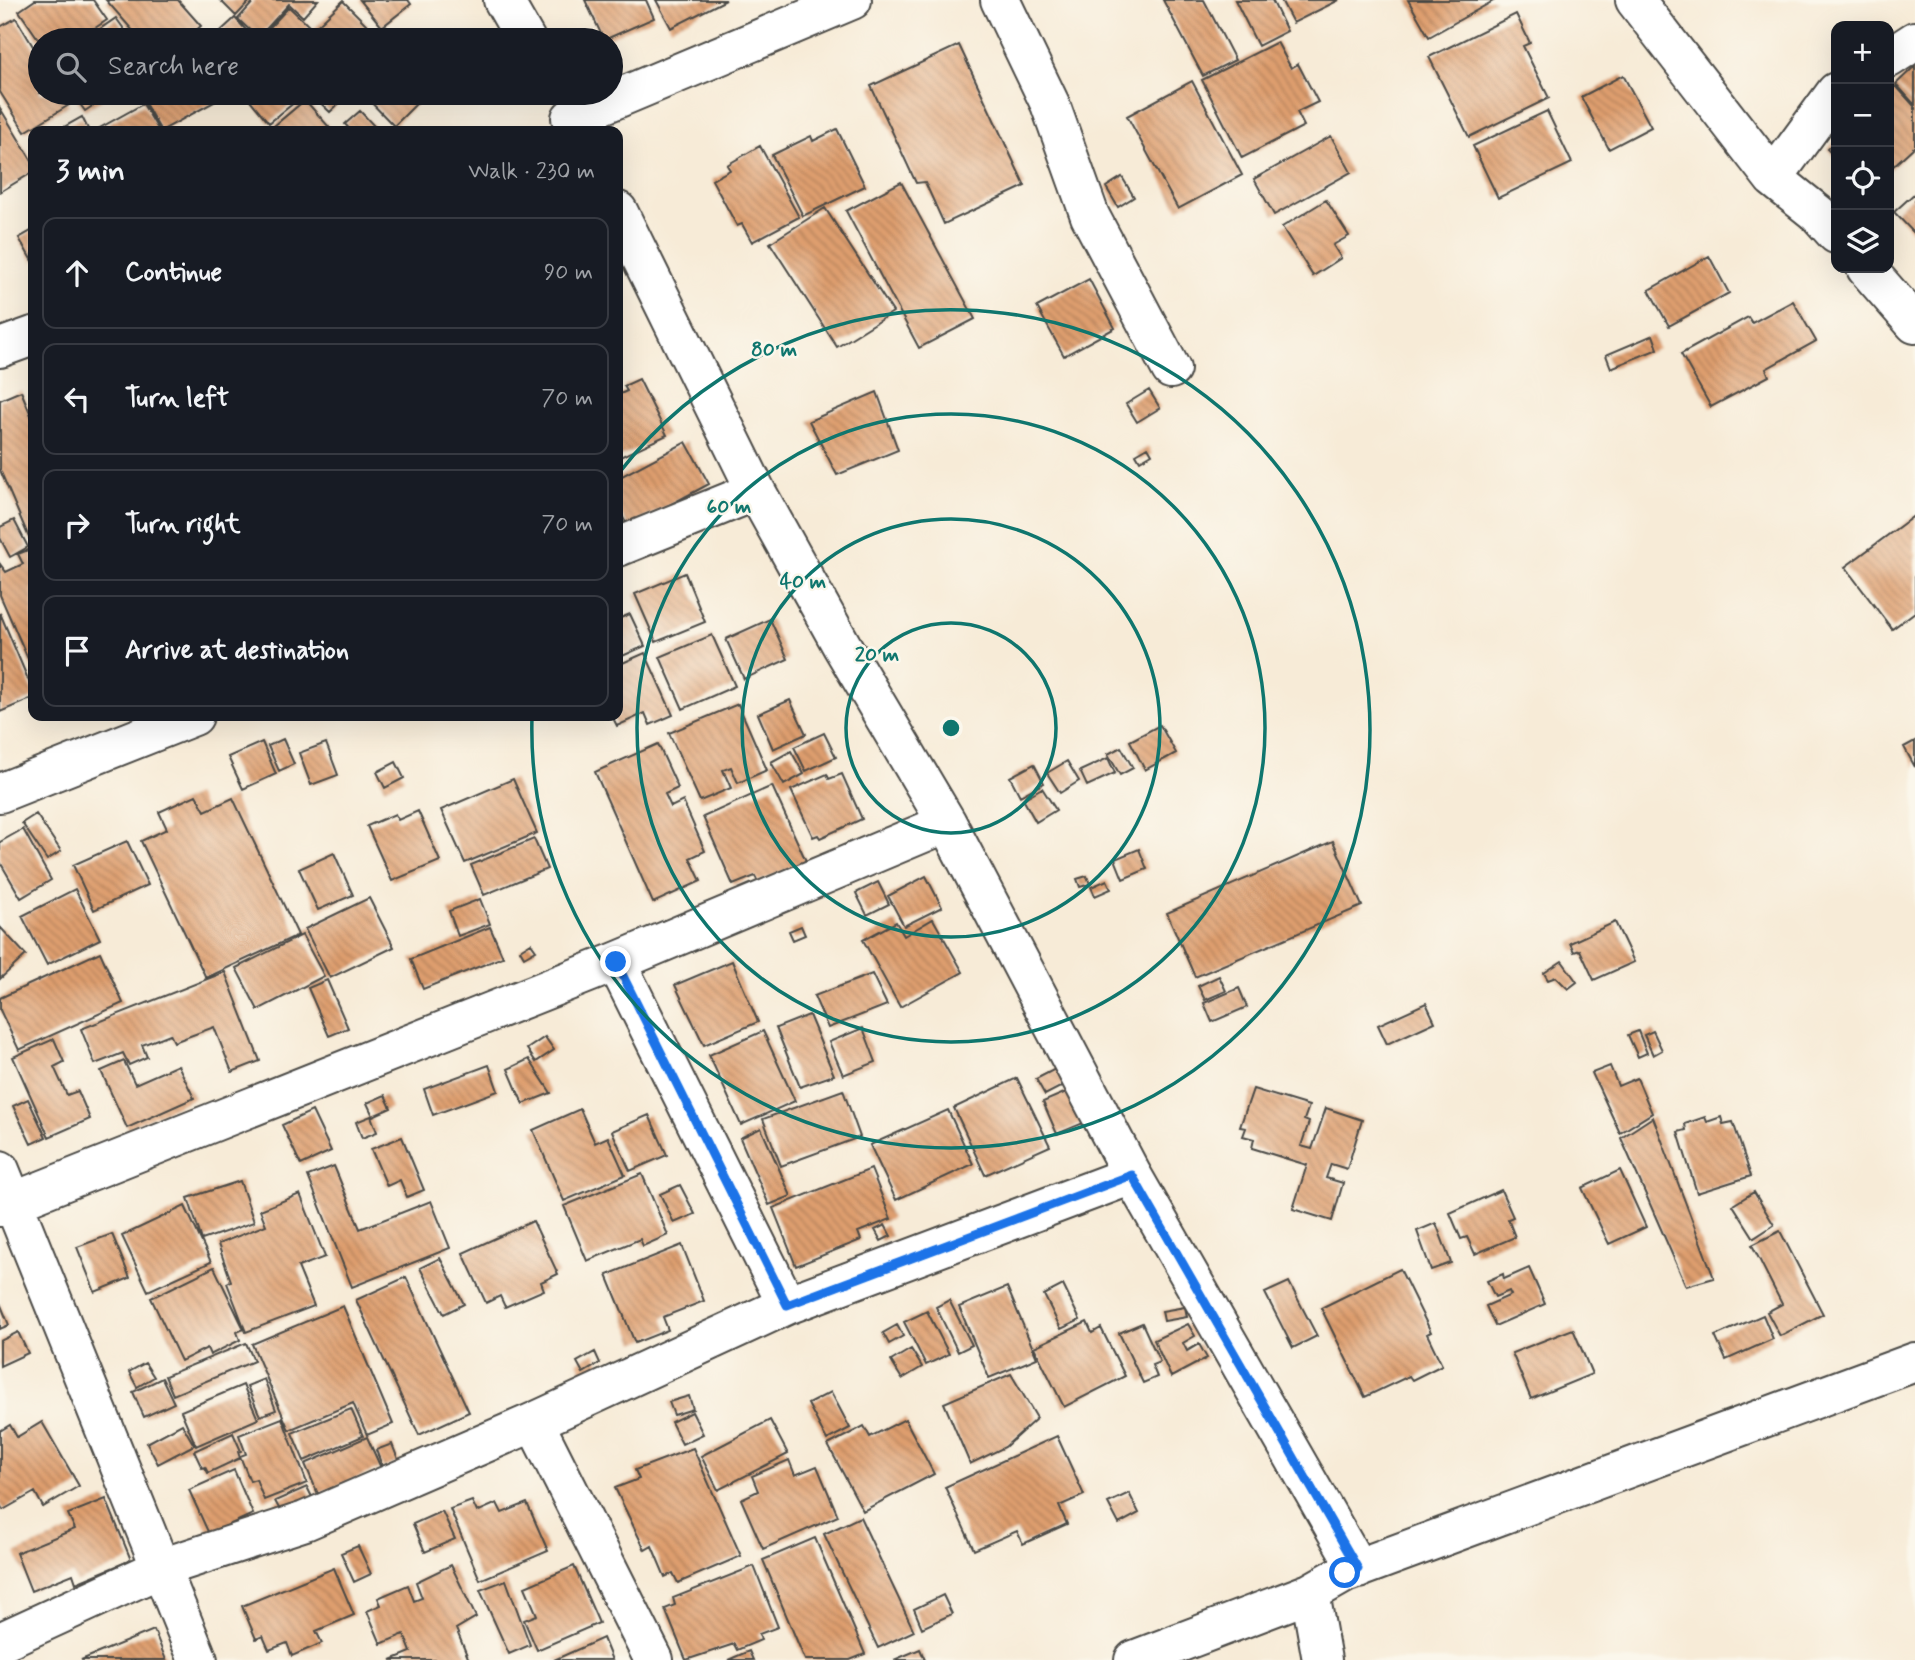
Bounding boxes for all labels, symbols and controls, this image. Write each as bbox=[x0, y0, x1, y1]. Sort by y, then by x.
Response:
map controls bbox=[1831, 21, 1894, 273]
button: + bbox=[1831, 21, 1894, 84]
search box bbox=[28, 28, 623, 105]
icon: search bbox=[52, 48, 90, 86]
text: Search here bbox=[108, 50, 239, 84]
button: − bbox=[1831, 84, 1894, 147]
button: locate bbox=[1831, 147, 1894, 210]
text: 3 min bbox=[56, 152, 125, 191]
text: Walk · 230 m bbox=[468, 157, 595, 187]
button: layers bbox=[1831, 210, 1894, 273]
icon: ahead bbox=[58, 254, 96, 292]
text: Continue bbox=[125, 256, 222, 290]
text: 90 m bbox=[544, 258, 593, 288]
text: 80 m bbox=[751, 336, 797, 364]
icon: left bbox=[58, 380, 96, 418]
text: Turn left bbox=[125, 382, 229, 416]
text: 70 m bbox=[541, 384, 593, 414]
text: 60 m bbox=[706, 493, 752, 521]
icon: right bbox=[58, 506, 96, 544]
text: Turn right bbox=[125, 508, 241, 542]
text: 70 m bbox=[541, 510, 593, 540]
text: 40 m bbox=[780, 568, 827, 596]
icon: arrive bbox=[58, 632, 96, 670]
text: Arrive at destination bbox=[125, 634, 349, 668]
text: 20 m bbox=[855, 641, 900, 669]
centre of rings bbox=[939, 716, 963, 740]
route end bbox=[600, 946, 631, 977]
route start bbox=[1329, 1557, 1360, 1588]

